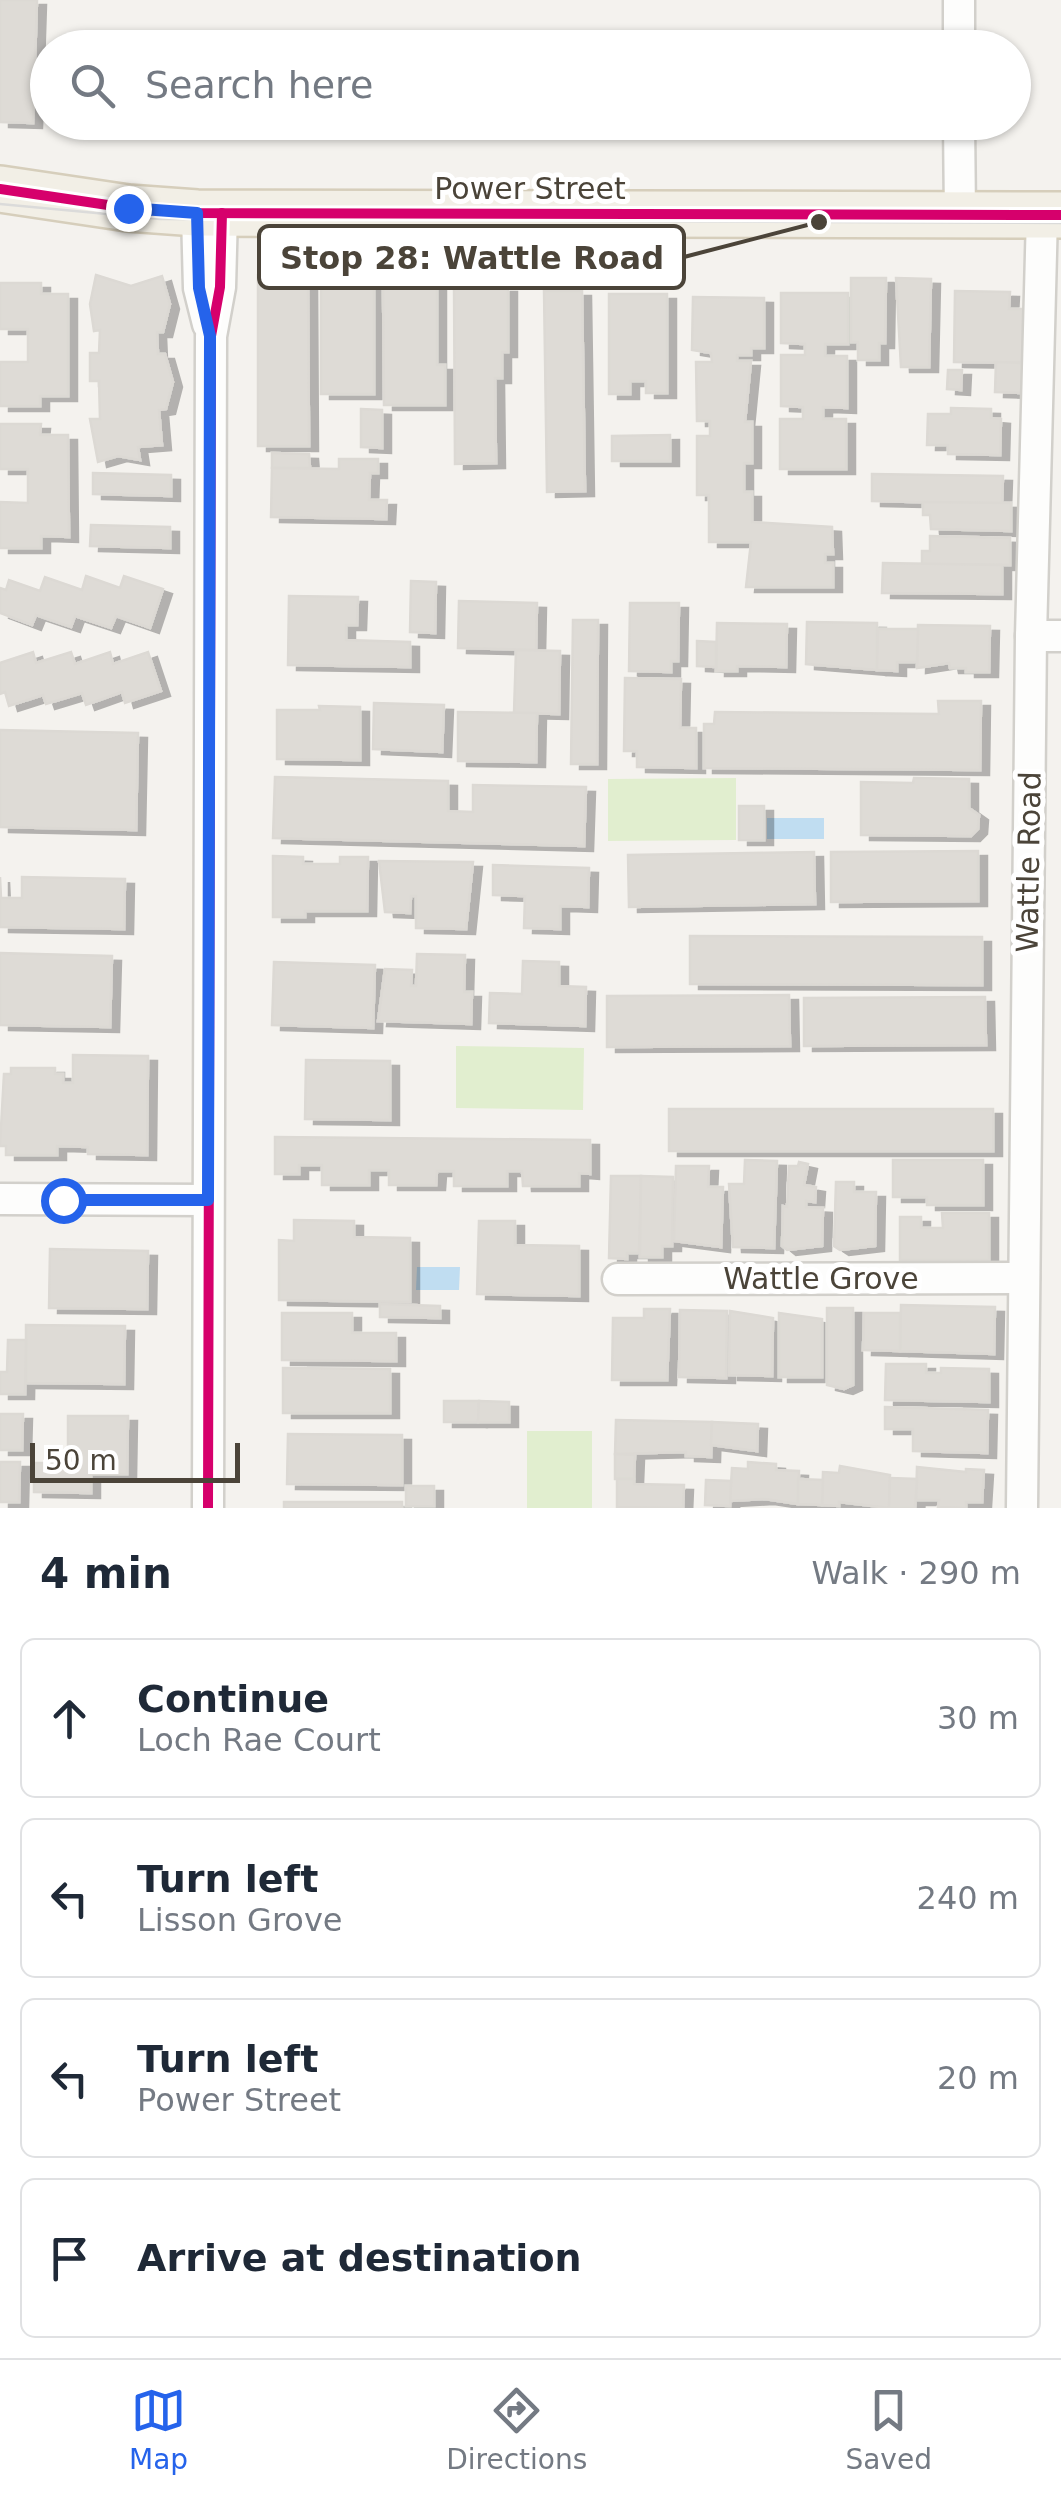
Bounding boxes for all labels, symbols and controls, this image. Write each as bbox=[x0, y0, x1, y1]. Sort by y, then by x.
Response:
search box bbox=[30, 30, 1031, 140]
icon: search bbox=[65, 58, 120, 113]
text: Search here bbox=[145, 63, 373, 107]
street label: Power Street bbox=[434, 171, 626, 206]
route end bbox=[106, 186, 152, 232]
callout: Stop 28: Wattle Road bbox=[259, 226, 684, 288]
text: Stop 28: Wattle Road bbox=[280, 239, 664, 277]
street label: Wattle Road bbox=[1009, 771, 1048, 953]
route start bbox=[41, 1178, 87, 1224]
street label: Wattle Grove bbox=[723, 1261, 919, 1296]
scale bar bbox=[30, 1438, 240, 1482]
text: 50 m bbox=[45, 1444, 117, 1477]
text: 4 min bbox=[40, 1549, 172, 1598]
text: Walk · 290 m bbox=[811, 1554, 1021, 1592]
text: Continue bbox=[137, 1677, 329, 1721]
icon: ahead bbox=[42, 1691, 97, 1746]
text: 30 m bbox=[937, 1699, 1019, 1737]
text: Loch Rae Court bbox=[137, 1721, 381, 1759]
text: Turn left bbox=[137, 1857, 318, 1901]
icon: left bbox=[42, 1871, 97, 1926]
text: 240 m bbox=[917, 1879, 1019, 1917]
text: Lisson Grove bbox=[137, 1901, 343, 1939]
text: Turn left bbox=[137, 2037, 318, 2081]
icon: left bbox=[42, 2051, 97, 2106]
text: 20 m bbox=[937, 2059, 1019, 2097]
text: Power Street bbox=[137, 2081, 341, 2119]
icon: arrive bbox=[42, 2231, 97, 2286]
text: Arrive at destination bbox=[137, 2236, 582, 2280]
tab: Map bbox=[129, 2383, 188, 2476]
tab: Directions bbox=[446, 2383, 587, 2476]
tab: Saved bbox=[845, 2383, 932, 2476]

